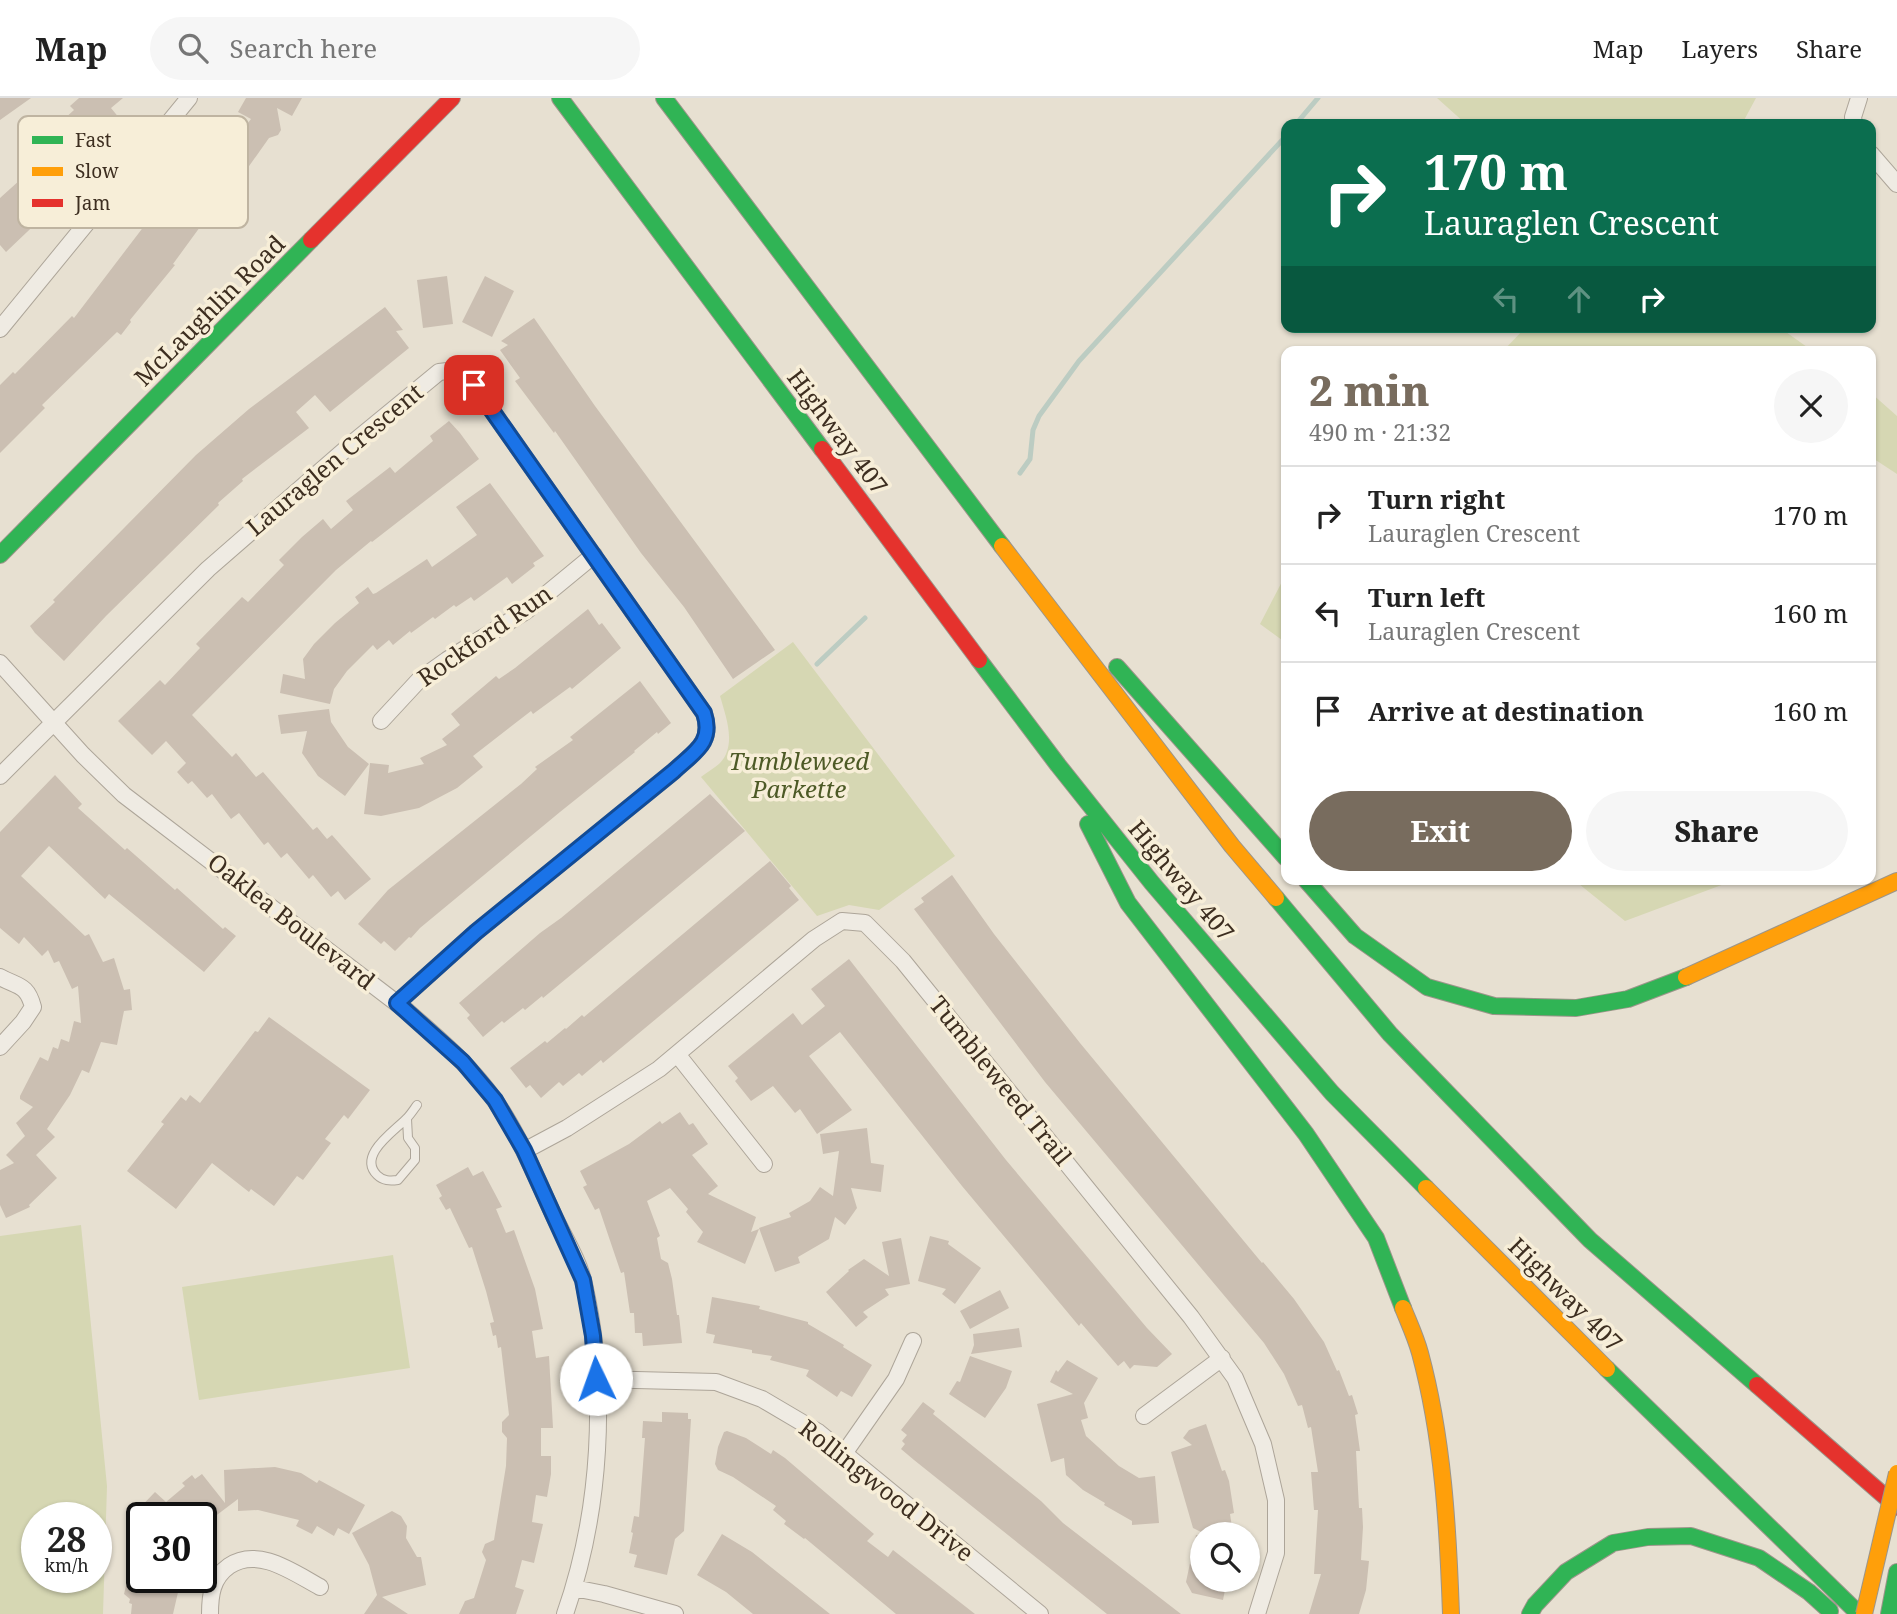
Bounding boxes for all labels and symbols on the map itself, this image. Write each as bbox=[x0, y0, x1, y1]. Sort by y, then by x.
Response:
legend bbox=[18, 116, 248, 228]
text: Fast bbox=[75, 127, 112, 153]
text: Slow bbox=[75, 158, 119, 184]
text: Jam bbox=[74, 190, 110, 216]
street label: McLaughlin Road bbox=[126, 227, 292, 393]
pin bbox=[444, 355, 504, 415]
street label: Highway 407 bbox=[780, 362, 896, 500]
street label: Lauraglen Crescent bbox=[239, 375, 429, 543]
street label: Rockford Run bbox=[410, 576, 558, 693]
park label: Tumbleweed Parkette bbox=[729, 744, 869, 805]
street label: Highway 407 bbox=[1122, 812, 1243, 948]
street label: Oaklea Boulevard bbox=[201, 845, 383, 997]
street label: Tumbleweed Trail bbox=[923, 988, 1080, 1172]
street label: Highway 407 bbox=[1502, 1230, 1630, 1358]
position arrow bbox=[559, 1342, 633, 1416]
street label: Rollingwood Drive bbox=[793, 1411, 981, 1568]
speed limit sign: 30 bbox=[126, 1502, 217, 1593]

